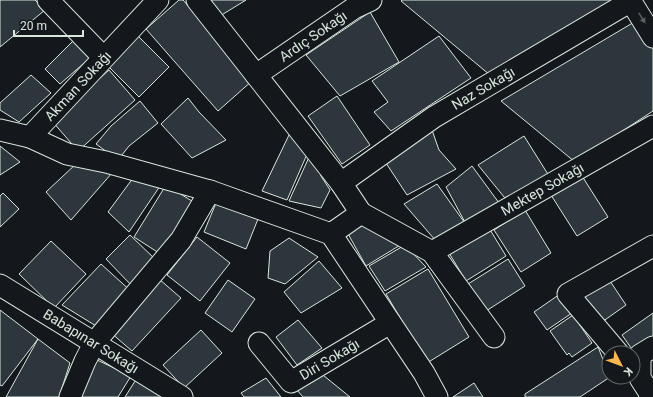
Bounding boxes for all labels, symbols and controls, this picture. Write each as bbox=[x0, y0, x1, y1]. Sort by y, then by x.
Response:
street label: Ardıç Sokağı bbox=[276, 7, 350, 65]
scale bar bbox=[14, 12, 83, 38]
one-way arrow bbox=[638, 13, 645, 24]
text: 20 m bbox=[20, 19, 47, 33]
street label: Akman Sokağı bbox=[41, 48, 114, 124]
street label: Naz Sokağı bbox=[449, 63, 517, 113]
street label: Mektep Sokağı bbox=[498, 159, 586, 219]
street label: Babapınar Sokağı bbox=[40, 306, 142, 377]
street label: Diri Sokağı bbox=[297, 335, 362, 383]
north arrow bbox=[601, 345, 641, 385]
text: K bbox=[620, 364, 635, 379]

